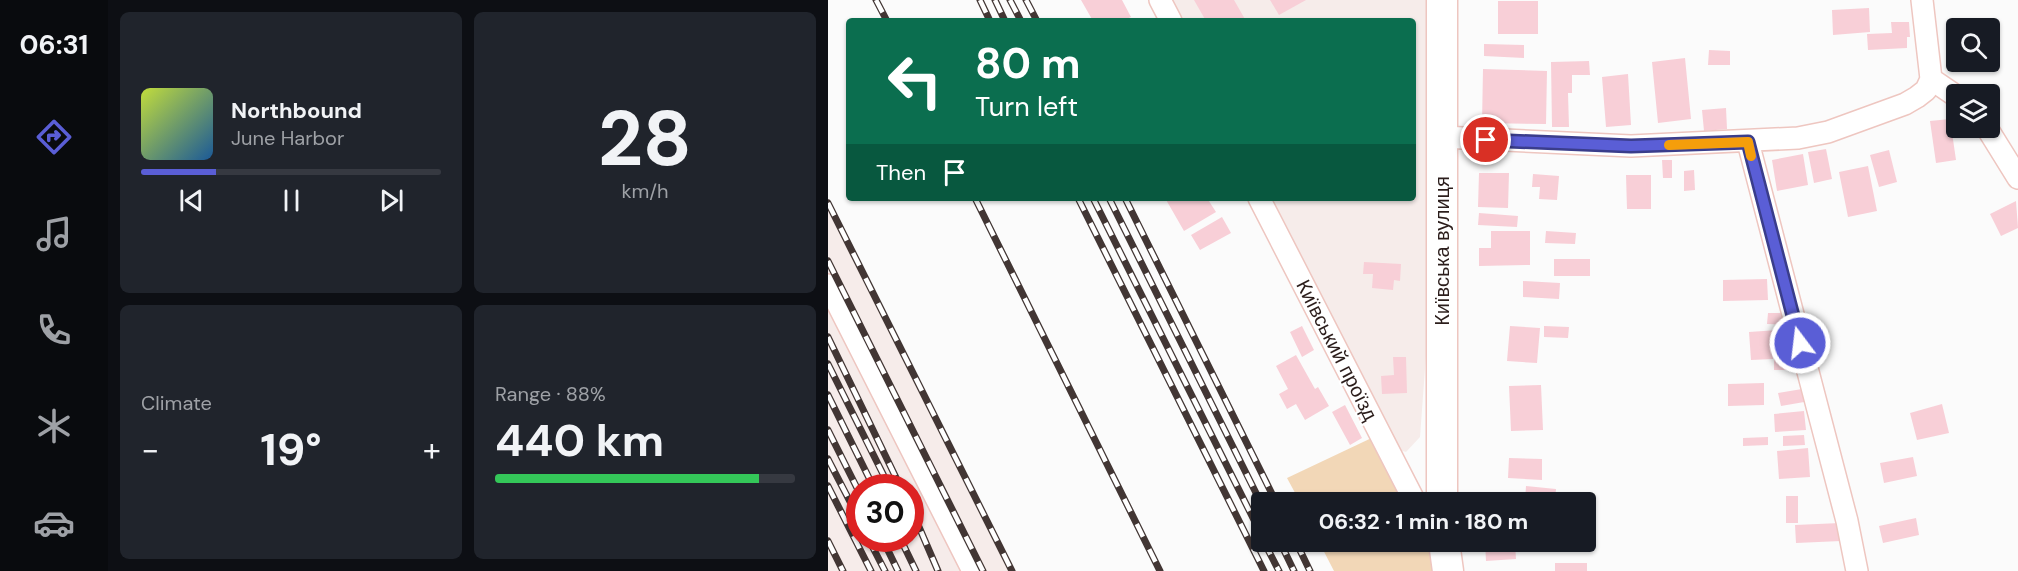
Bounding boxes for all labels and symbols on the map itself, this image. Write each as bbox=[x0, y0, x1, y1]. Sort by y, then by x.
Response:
pin bbox=[1460, 114, 1511, 165]
street label: Київська вулиця bbox=[1429, 176, 1455, 326]
street label: Київський проїзд bbox=[1290, 275, 1384, 425]
position arrow bbox=[1768, 311, 1832, 375]
speed limit sign: 30 bbox=[846, 474, 924, 552]

